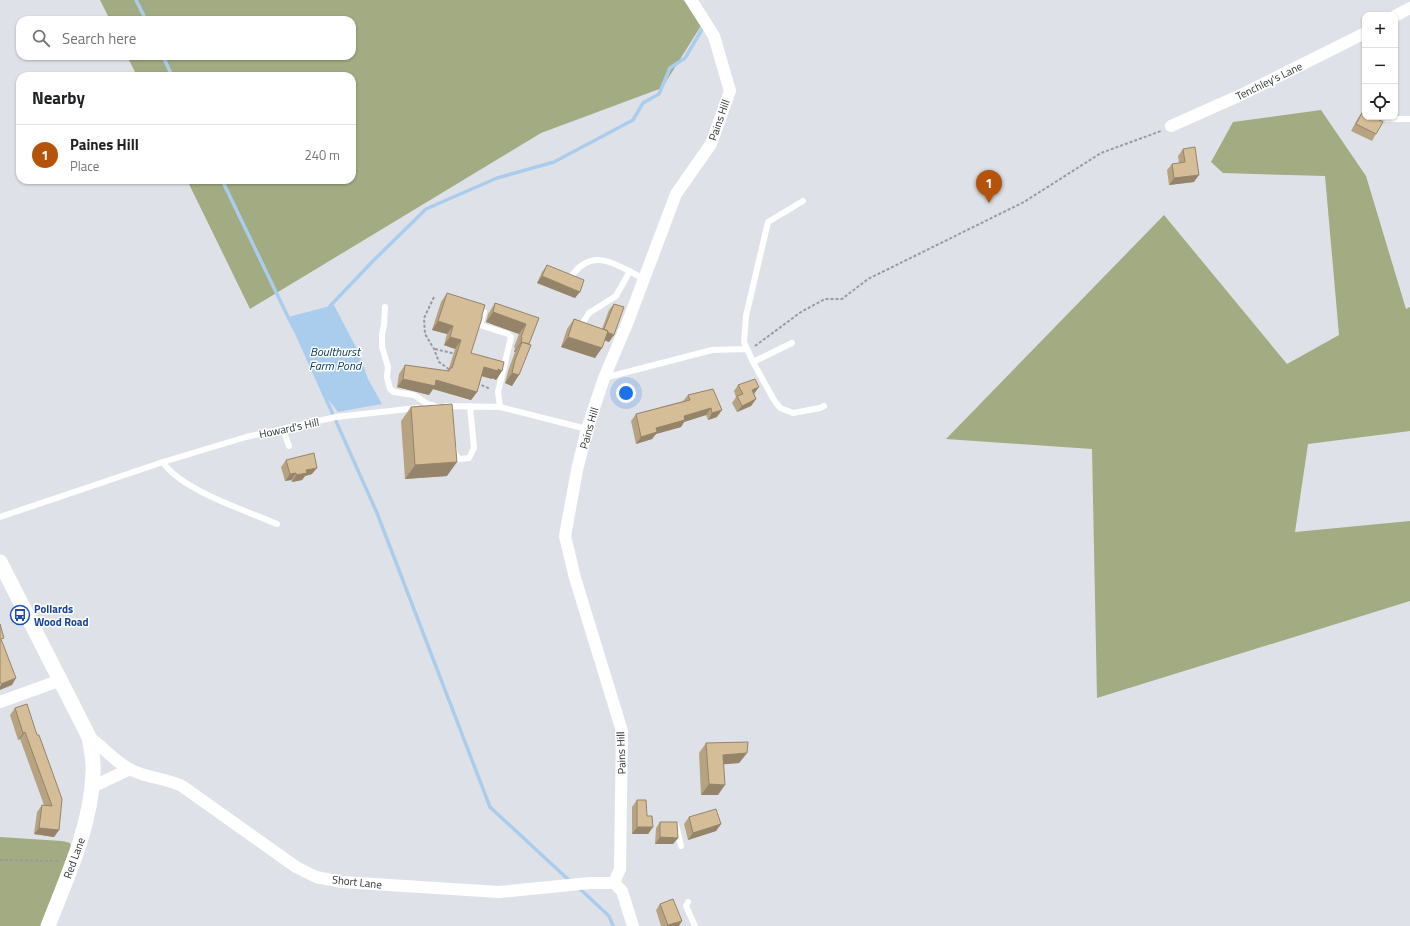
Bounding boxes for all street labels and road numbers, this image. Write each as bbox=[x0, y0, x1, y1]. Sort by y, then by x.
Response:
street label: Tenchley's Lane bbox=[1233, 58, 1305, 104]
street label: Pains Hill bbox=[704, 97, 734, 143]
street label: Pains Hill bbox=[575, 405, 603, 451]
street label: Howard's Hill bbox=[257, 414, 321, 442]
street label: Pains Hill bbox=[612, 731, 630, 775]
street label: Red Lane bbox=[59, 835, 89, 881]
street label: Short Lane bbox=[331, 871, 383, 893]

